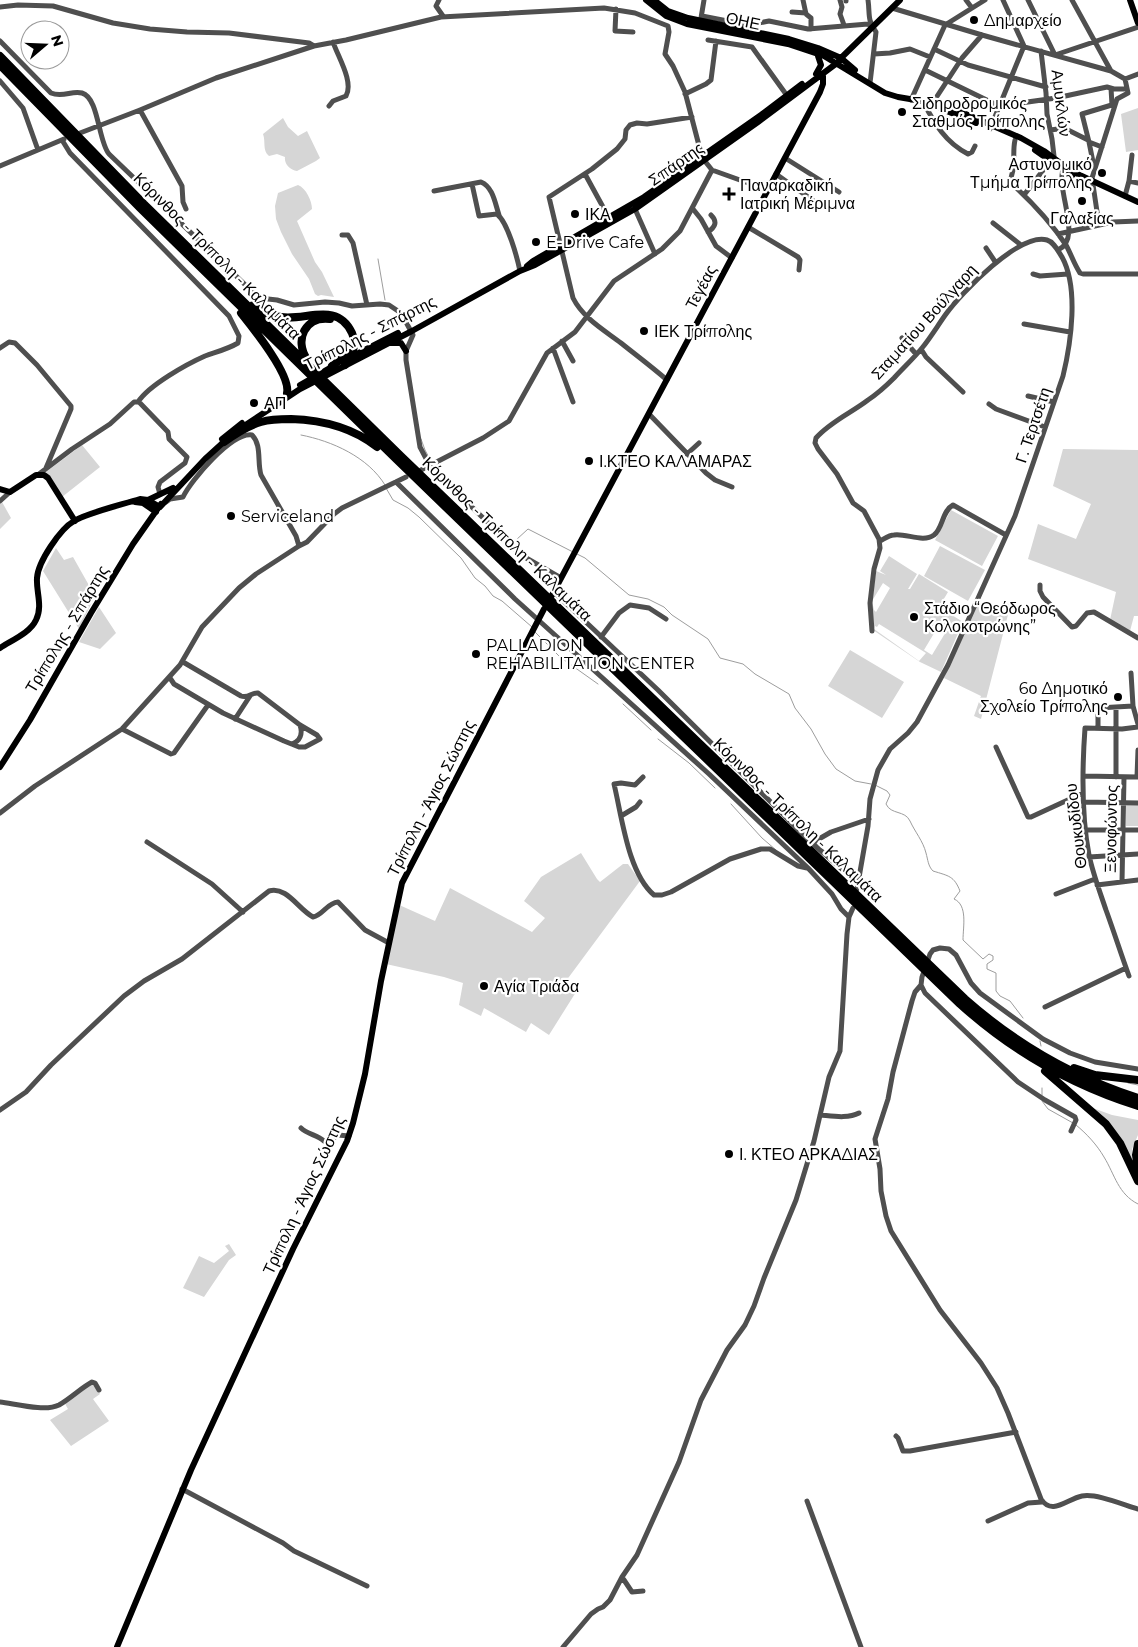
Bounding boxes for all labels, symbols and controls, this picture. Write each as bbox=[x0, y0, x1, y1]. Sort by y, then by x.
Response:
street label: ΟΗΕ bbox=[724, 8, 762, 34]
place label: Δημαρχείο bbox=[984, 11, 1062, 30]
marker: Δημαρχείο bbox=[968, 14, 980, 26]
north arrow bbox=[20, 20, 70, 70]
text: N bbox=[47, 32, 68, 49]
street label: Αμυκλών bbox=[1047, 68, 1075, 138]
place label: Σιδηροδρομικός Σταθμός Τρίπολης bbox=[912, 94, 1045, 131]
marker: Σιδηροδρομικός Σταθμός Τρίπολης bbox=[896, 106, 908, 118]
street label: Σπάρτης bbox=[645, 138, 707, 190]
place label: Αστυνομικό Τμήμα Τρίπολης bbox=[970, 155, 1092, 192]
marker: Αστυνομικό Τμήμα Τρίπολης bbox=[1096, 167, 1108, 179]
street label: Κόρινθος - Τρίπολη - Καλαμάτα bbox=[130, 169, 304, 343]
place label: Παναρκαδική Ιατρική Μέριμνα bbox=[740, 176, 855, 213]
marker: Παναρκαδική Ιατρική Μέριμνα bbox=[722, 187, 736, 201]
marker: Γαλαξίας bbox=[1076, 195, 1088, 207]
place label: ΙΚΑ bbox=[585, 205, 611, 224]
marker: ΙΚΑ bbox=[569, 208, 581, 220]
place label: Γαλαξίας bbox=[1050, 209, 1114, 228]
place label: E-Drive Cafe bbox=[546, 233, 644, 252]
marker: E-Drive Cafe bbox=[530, 236, 542, 248]
street label: Σταματίου Βούλγαρη bbox=[867, 260, 981, 384]
street label: Τεγέας bbox=[682, 261, 721, 312]
street label: Τρίπολης - Σπάρτης bbox=[301, 291, 439, 374]
place label: ΙΕΚ Τρίπολης bbox=[654, 322, 752, 341]
marker: ΙΕΚ Τρίπολης bbox=[638, 325, 650, 337]
street label: Γ. Τερτσέτη bbox=[1011, 385, 1055, 465]
place label: ΑΠ bbox=[264, 394, 286, 413]
marker: ΑΠ bbox=[248, 397, 260, 409]
place label: Ι.ΚΤΕΟ ΚΑΛΑΜΑΡΑΣ bbox=[599, 452, 752, 471]
street label: Κόρινθος - Τρίπολη - Καλαμάτα bbox=[418, 453, 596, 625]
marker: Ι.ΚΤΕΟ ΚΑΛΑΜΑΡΑΣ bbox=[583, 455, 595, 467]
place label: Serviceland bbox=[241, 507, 334, 526]
marker: Serviceland bbox=[225, 510, 237, 522]
street label: Τρίπολης - Σπάρτης bbox=[21, 562, 113, 696]
place label: Στάδιο “Θεόδωρος Κολοκοτρώνης” bbox=[924, 599, 1056, 636]
marker: Στάδιο “Θεόδωρος Κολοκοτρώνης” bbox=[908, 611, 920, 623]
place label: PALLADION REHABILITATION CENTER bbox=[486, 636, 695, 673]
marker: PALLADION REHABILITATION CENTER bbox=[470, 648, 482, 660]
place label: 6ο Δημοτικό Σχολείο Τρίπολης bbox=[980, 679, 1108, 716]
marker: 6ο Δημοτικό Σχολείο Τρίπολης bbox=[1112, 691, 1124, 703]
street label: Τρίπολη - Άγιος Σώστης bbox=[383, 716, 479, 879]
street label: Κόρινθος - Τρίπολη - Καλαμάτα bbox=[709, 734, 887, 906]
street label: Θουκυδίδου bbox=[1061, 782, 1091, 870]
street label: Ξενοφώντος bbox=[1101, 785, 1121, 873]
place label: Αγία Τριάδα bbox=[494, 977, 579, 996]
marker: Αγία Τριάδα bbox=[478, 980, 490, 992]
street label: Τρίπολη - Άγιος Σώστης bbox=[259, 1112, 349, 1277]
place label: Ι. ΚΤΕΟ ΑΡΚΑΔΙΑΣ bbox=[739, 1145, 878, 1164]
marker: Ι. ΚΤΕΟ ΑΡΚΑΔΙΑΣ bbox=[723, 1148, 735, 1160]

